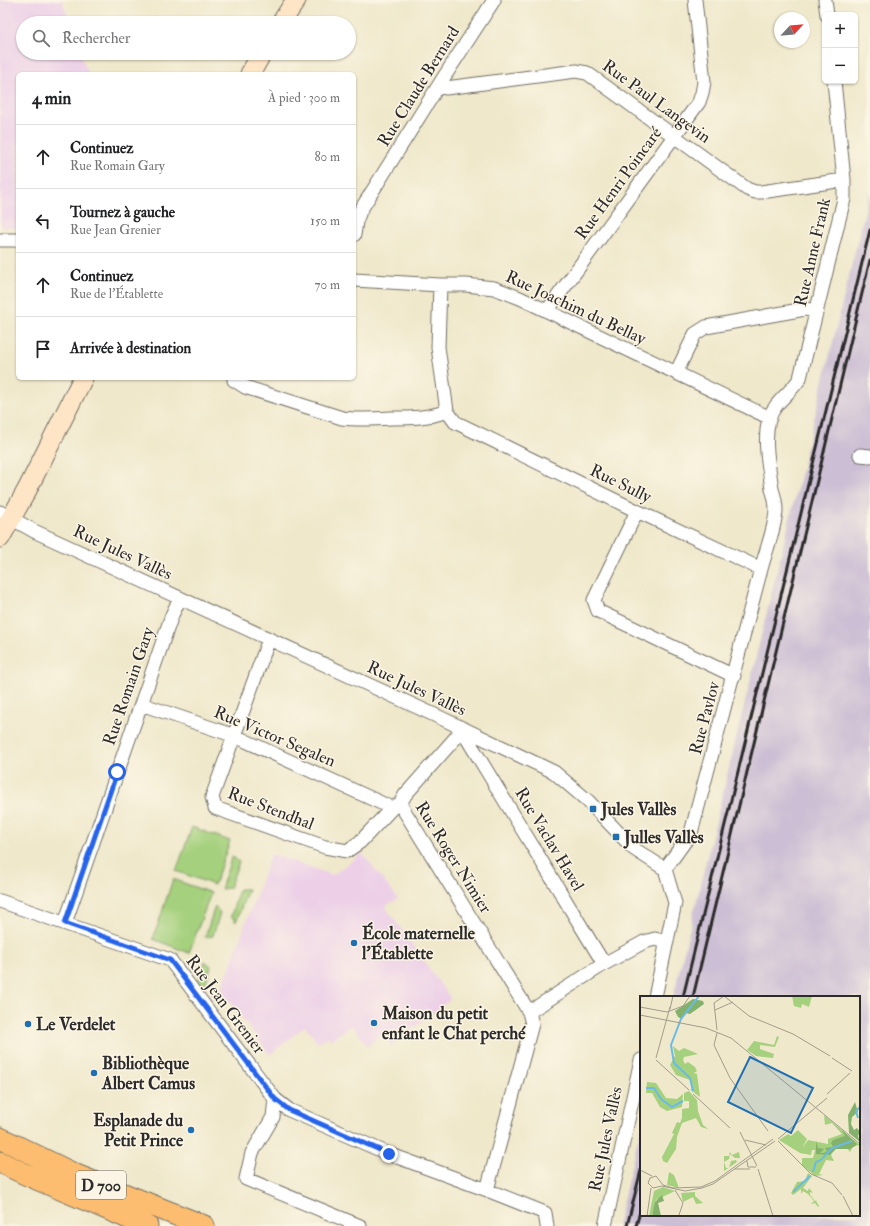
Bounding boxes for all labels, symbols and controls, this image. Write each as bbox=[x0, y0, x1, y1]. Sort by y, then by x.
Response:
north arrow bbox=[774, 12, 810, 48]
map controls bbox=[822, 12, 858, 84]
button: + bbox=[822, 12, 858, 48]
search box bbox=[16, 16, 356, 60]
street label: Rue Claude Bernard bbox=[373, 22, 464, 150]
icon: search bbox=[30, 27, 52, 49]
text: Rechercher bbox=[62, 29, 130, 48]
button: − bbox=[822, 48, 858, 84]
street label: Rue Paul Langevin bbox=[598, 55, 715, 148]
text: 4 min bbox=[32, 88, 71, 109]
text: À pied · 300 m bbox=[268, 90, 340, 106]
street label: Rue Henri Poincaré bbox=[571, 122, 667, 244]
text: Continuez bbox=[70, 139, 134, 158]
icon: ahead bbox=[32, 146, 54, 168]
text: 80 m bbox=[314, 149, 340, 165]
text: Rue Romain Gary bbox=[70, 158, 165, 174]
street label: Rue Anne Frank bbox=[790, 196, 835, 309]
text: Tournez à gauche bbox=[70, 203, 175, 222]
icon: left bbox=[32, 210, 54, 232]
text: 150 m bbox=[310, 213, 340, 229]
text: Rue Jean Grenier bbox=[70, 222, 161, 238]
street label: Rue Joachim du Bellay bbox=[502, 266, 650, 350]
text: Continuez bbox=[70, 267, 134, 286]
icon: ahead bbox=[32, 274, 54, 296]
text: 70 m bbox=[315, 277, 340, 293]
text: Rue de l'Établette bbox=[70, 286, 163, 302]
icon: arrive bbox=[32, 338, 54, 360]
text: Arrivée à destination bbox=[70, 339, 191, 358]
street label: Rue Sully bbox=[586, 460, 655, 508]
street label: Rue Jules Vallès bbox=[70, 520, 176, 586]
street label: Rue Romain Gary bbox=[98, 624, 160, 748]
street label: Rue Jules Vallès bbox=[364, 656, 470, 722]
street label: Rue Pavlov bbox=[685, 679, 724, 757]
street label: Rue Victor Segalen bbox=[211, 701, 339, 772]
route start bbox=[108, 763, 126, 781]
street label: Rue Stendhal bbox=[225, 782, 318, 835]
street label: Rue Vaclav Havel bbox=[510, 784, 589, 895]
street label: Rue Roger Nimier bbox=[411, 798, 497, 918]
place label: Jules Vallès bbox=[600, 799, 676, 821]
marker: Jules Vallès bbox=[588, 804, 598, 814]
place label: Julles Vallès bbox=[623, 827, 704, 849]
marker: Julles Vallès bbox=[611, 832, 621, 842]
place label: École maternelle l'Établette bbox=[361, 921, 476, 964]
marker: École maternelle l'Établette bbox=[349, 938, 359, 948]
street label: Rue Jean Grenier bbox=[181, 951, 270, 1059]
inset map bbox=[640, 996, 860, 1216]
place label: Maison du petit enfant le Chat perché bbox=[381, 1003, 526, 1045]
place label: Le Verdelet bbox=[36, 1014, 116, 1035]
marker: Maison du petit enfant le Chat perché bbox=[369, 1018, 379, 1028]
marker: Le Verdelet bbox=[23, 1019, 33, 1029]
place label: Bibliothèque Albert Camus bbox=[101, 1053, 195, 1094]
marker: Bibliothèque Albert Camus bbox=[89, 1068, 99, 1078]
street label: Rue Jules Vallès bbox=[584, 1085, 628, 1194]
place label: Esplanade du Petit Prince bbox=[93, 1110, 184, 1151]
marker: Esplanade du Petit Prince bbox=[186, 1125, 196, 1135]
route end bbox=[380, 1145, 398, 1163]
road number: D 700 bbox=[76, 1171, 126, 1199]

